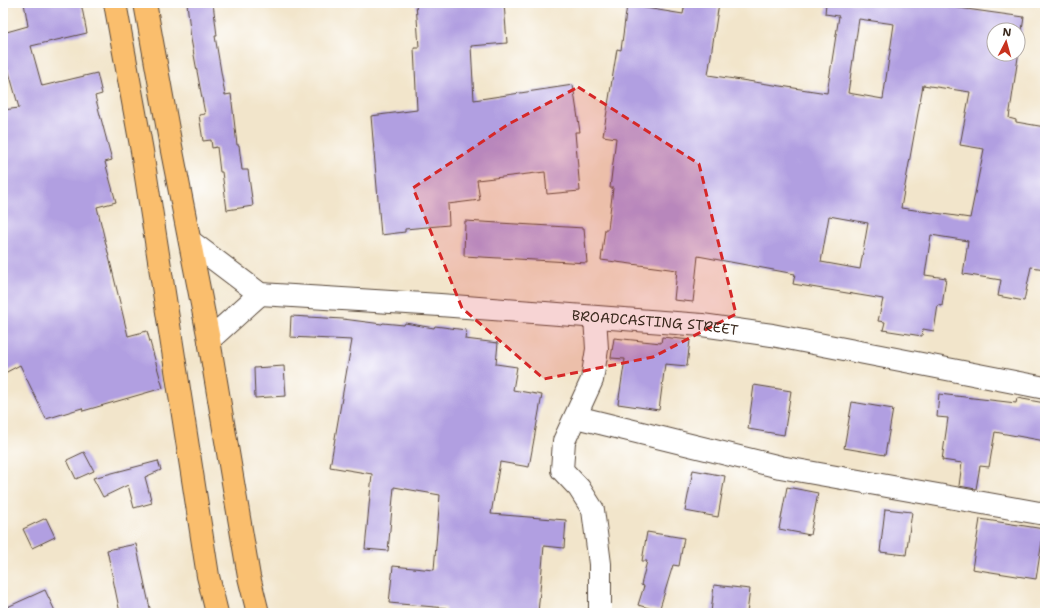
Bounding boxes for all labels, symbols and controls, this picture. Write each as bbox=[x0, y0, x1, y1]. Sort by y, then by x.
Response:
north arrow bbox=[986, 22, 1026, 62]
text: N bbox=[1002, 25, 1012, 40]
street label: BROADCASTING STREET bbox=[571, 306, 740, 339]

